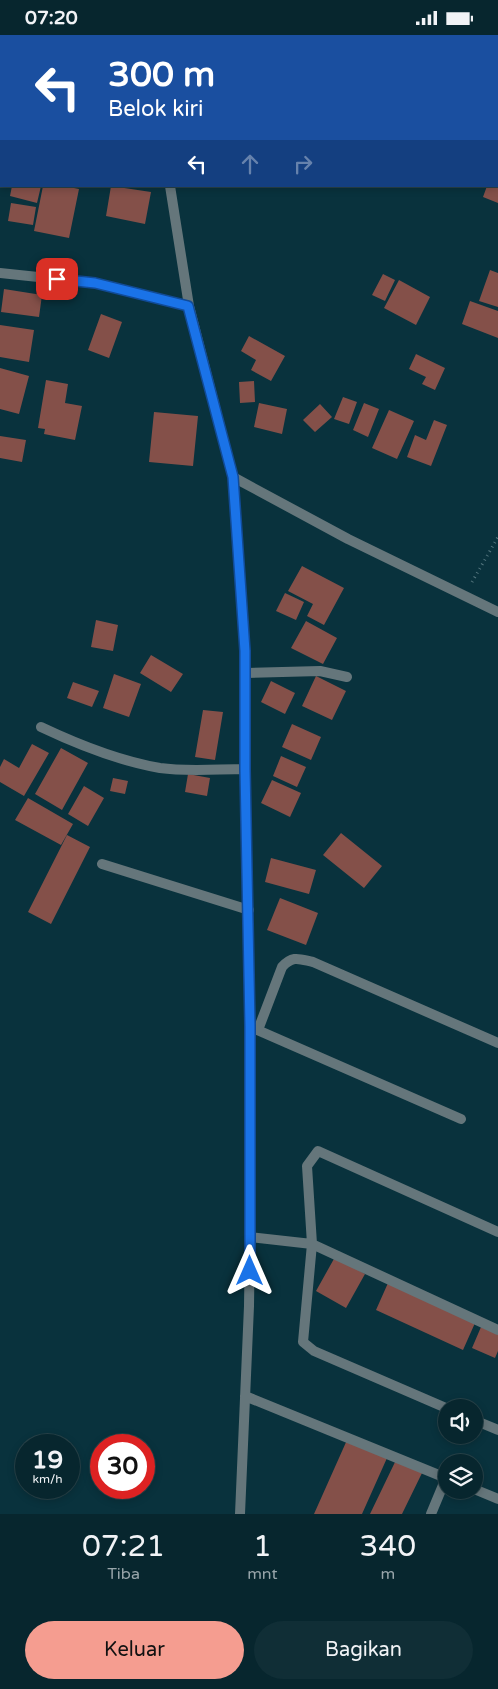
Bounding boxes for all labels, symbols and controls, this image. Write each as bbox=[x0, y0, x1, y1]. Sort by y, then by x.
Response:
text: 07:20 bbox=[25, 7, 78, 29]
text: 300 m bbox=[108, 54, 215, 96]
icon: left bbox=[25, 55, 90, 120]
text: Belok kiri bbox=[108, 96, 204, 122]
icon: left bbox=[183, 150, 211, 178]
icon: ahead bbox=[236, 150, 264, 178]
icon: right bbox=[289, 150, 317, 178]
pin bbox=[36, 258, 78, 300]
icon: arrive bbox=[43, 265, 71, 293]
position arrow bbox=[223, 1244, 275, 1296]
map controls bbox=[438, 1399, 483, 1499]
button: sound bbox=[438, 1399, 483, 1444]
speed limit sign: 30 bbox=[90, 1434, 155, 1499]
text: 19 bbox=[32, 1445, 63, 1475]
button: layers bbox=[438, 1454, 483, 1499]
text: km/h bbox=[32, 1472, 63, 1486]
text: 07:21 bbox=[82, 1528, 165, 1565]
text: 1 bbox=[253, 1528, 272, 1565]
text: 340 bbox=[359, 1528, 416, 1565]
text: Tiba bbox=[107, 1564, 140, 1584]
text: mnt bbox=[247, 1564, 278, 1584]
text: m bbox=[380, 1564, 395, 1584]
button: Keluar bbox=[25, 1621, 244, 1679]
button: Bagikan bbox=[254, 1621, 473, 1679]

